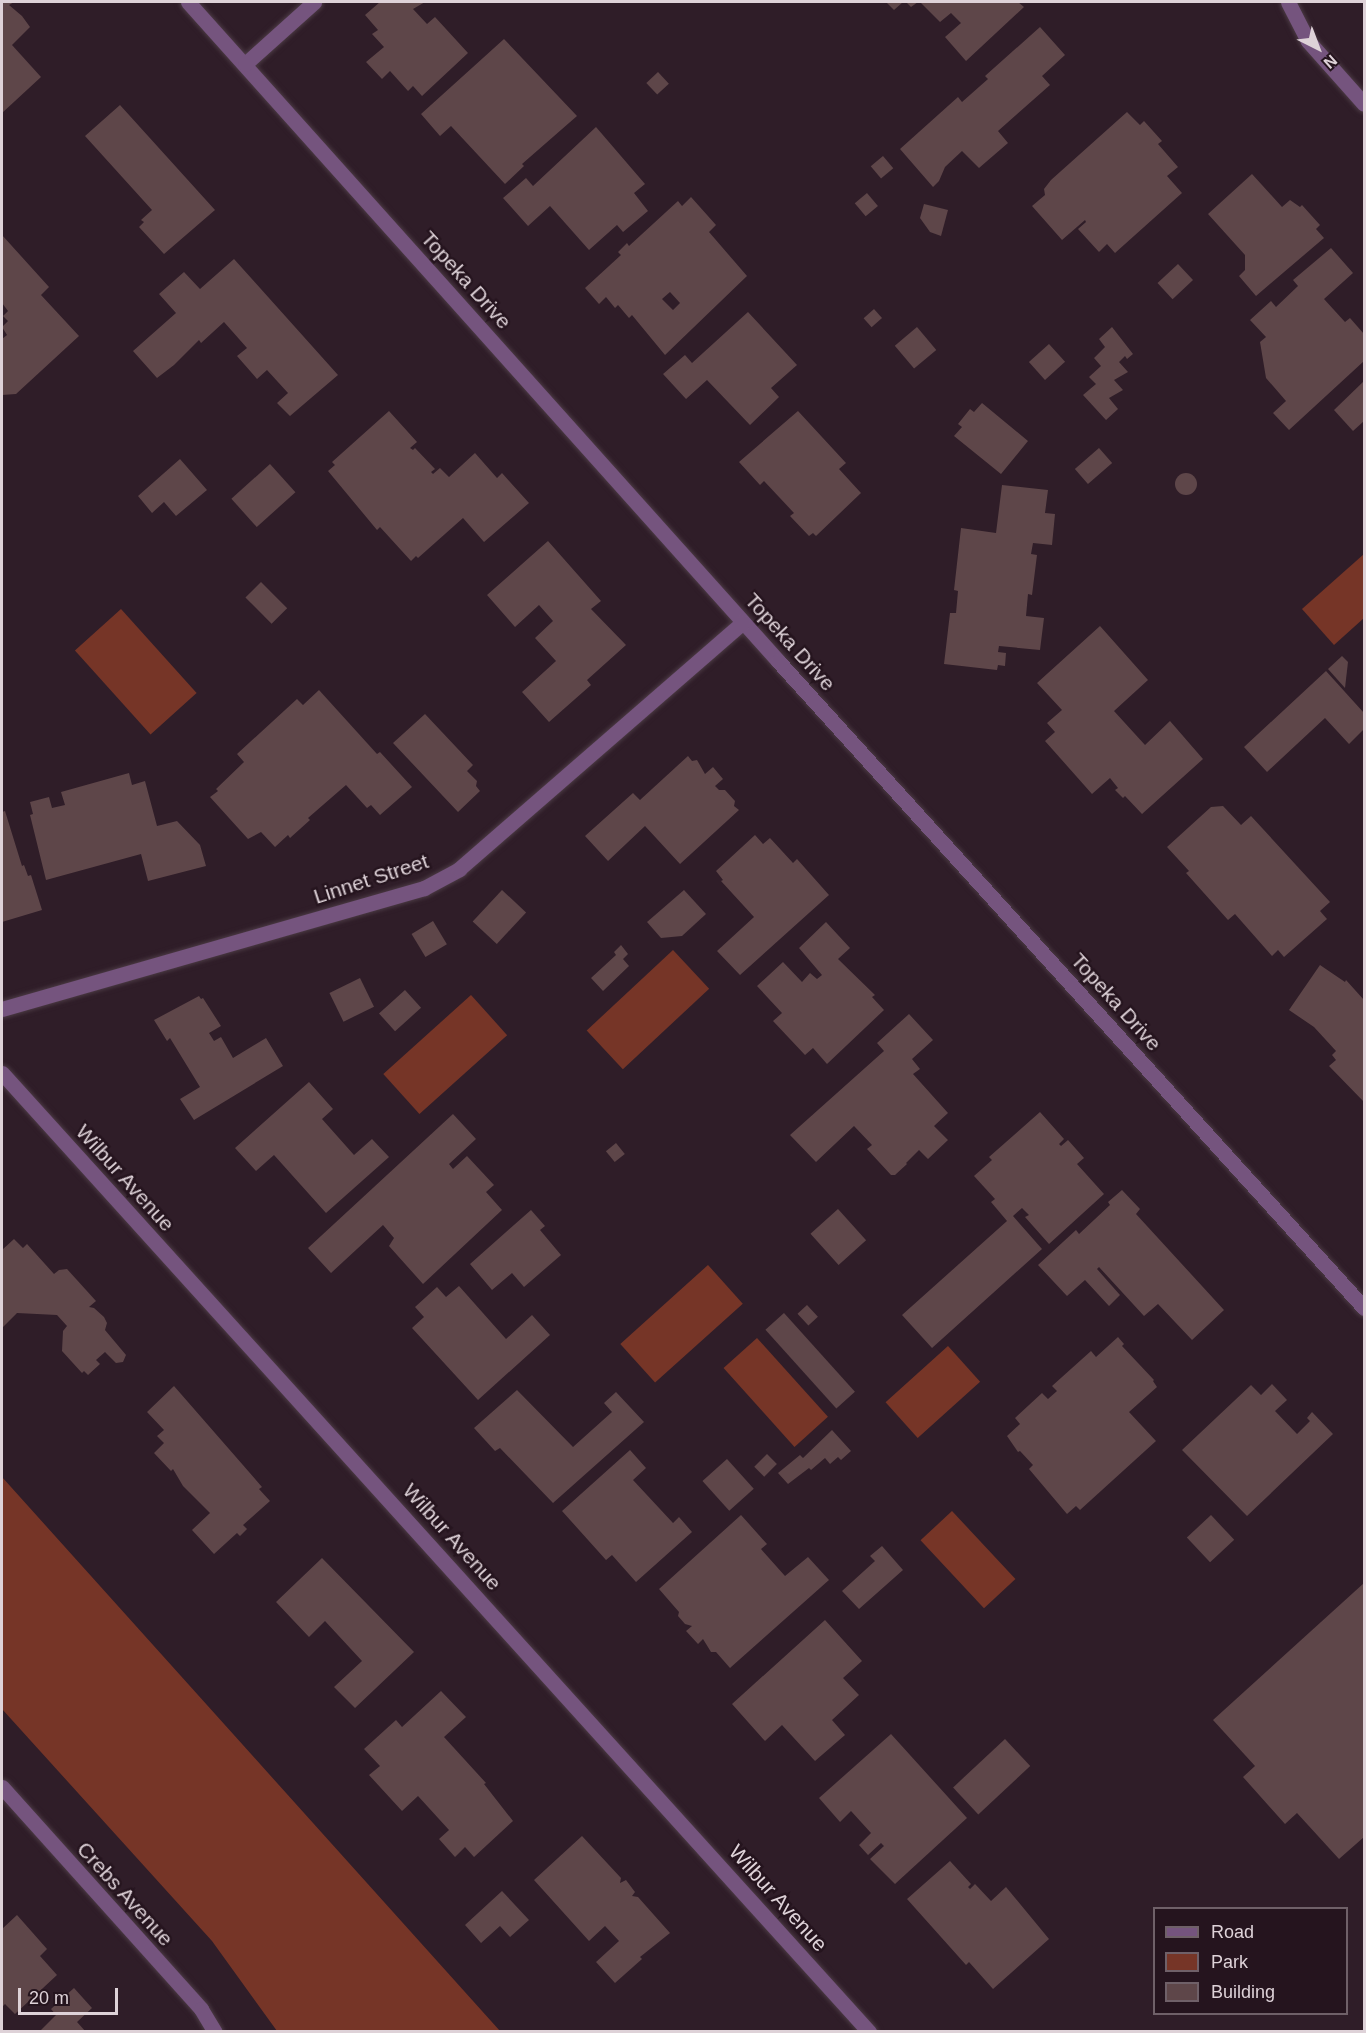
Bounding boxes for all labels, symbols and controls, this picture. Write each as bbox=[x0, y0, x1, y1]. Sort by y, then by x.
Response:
north arrow bbox=[1288, 18, 1348, 78]
text: N bbox=[1320, 52, 1340, 72]
street label: Topeka Drive bbox=[416, 226, 516, 334]
street label: Topeka Drive bbox=[740, 588, 840, 696]
street label: Linnet Street bbox=[310, 849, 432, 909]
street label: Topeka Drive bbox=[1066, 948, 1166, 1056]
street label: Wilbur Avenue bbox=[70, 1119, 180, 1237]
street label: Wilbur Avenue bbox=[397, 1478, 507, 1596]
street label: Crebs Avenue bbox=[71, 1836, 179, 1952]
street label: Wilbur Avenue bbox=[723, 1839, 833, 1957]
legend bbox=[1153, 1907, 1348, 2015]
text: Road bbox=[1211, 1922, 1254, 1942]
text: Park bbox=[1211, 1952, 1248, 1972]
scale bar bbox=[21, 1976, 122, 2014]
text: Building bbox=[1211, 1982, 1275, 2002]
text: 20 m bbox=[29, 1988, 69, 2008]

